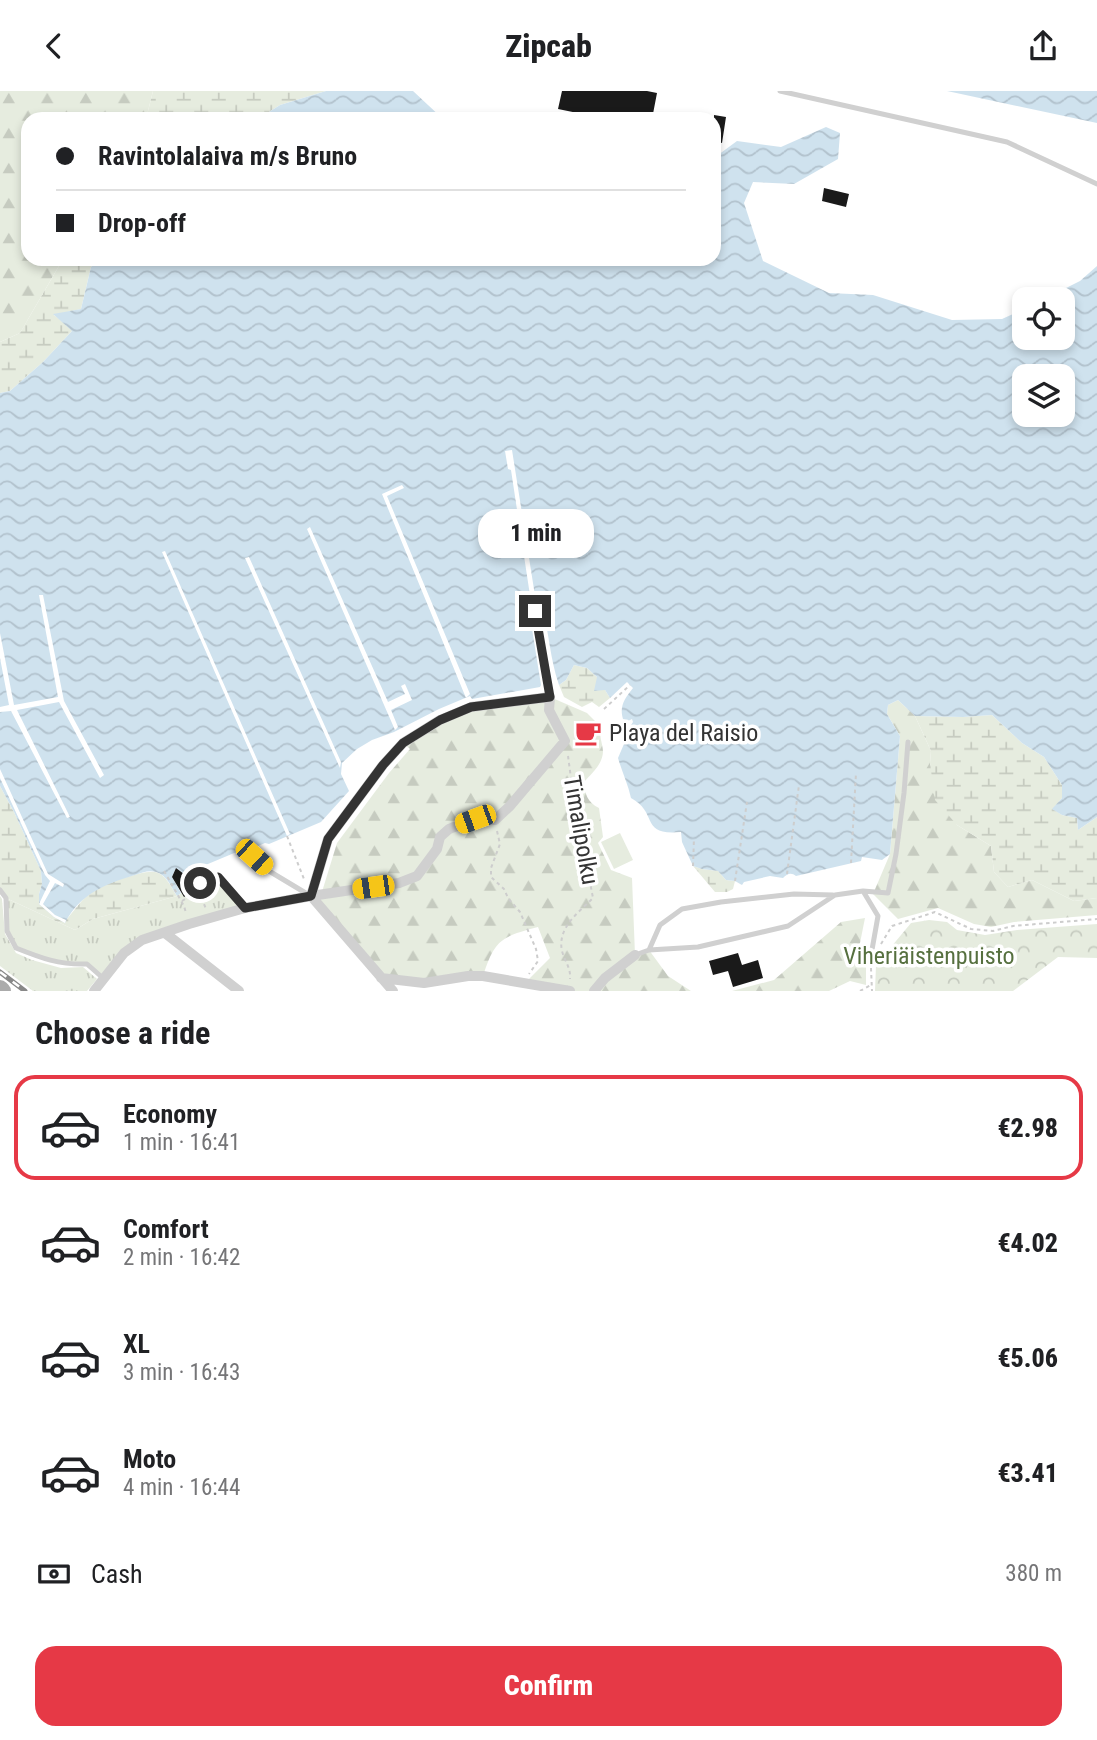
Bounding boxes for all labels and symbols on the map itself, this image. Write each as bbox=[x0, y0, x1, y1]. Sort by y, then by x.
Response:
callout: 1 min bbox=[477, 510, 593, 559]
route end bbox=[519, 595, 551, 627]
cafe icon: Playa del Raisio bbox=[573, 718, 603, 748]
place label: Playa del Raisio bbox=[609, 719, 758, 747]
street label: Timalipolku bbox=[558, 773, 604, 887]
car bbox=[452, 802, 499, 836]
car bbox=[232, 835, 277, 879]
route start bbox=[184, 867, 216, 899]
car bbox=[351, 874, 396, 900]
park label: Viheriäistenpuisto bbox=[843, 942, 1015, 970]

